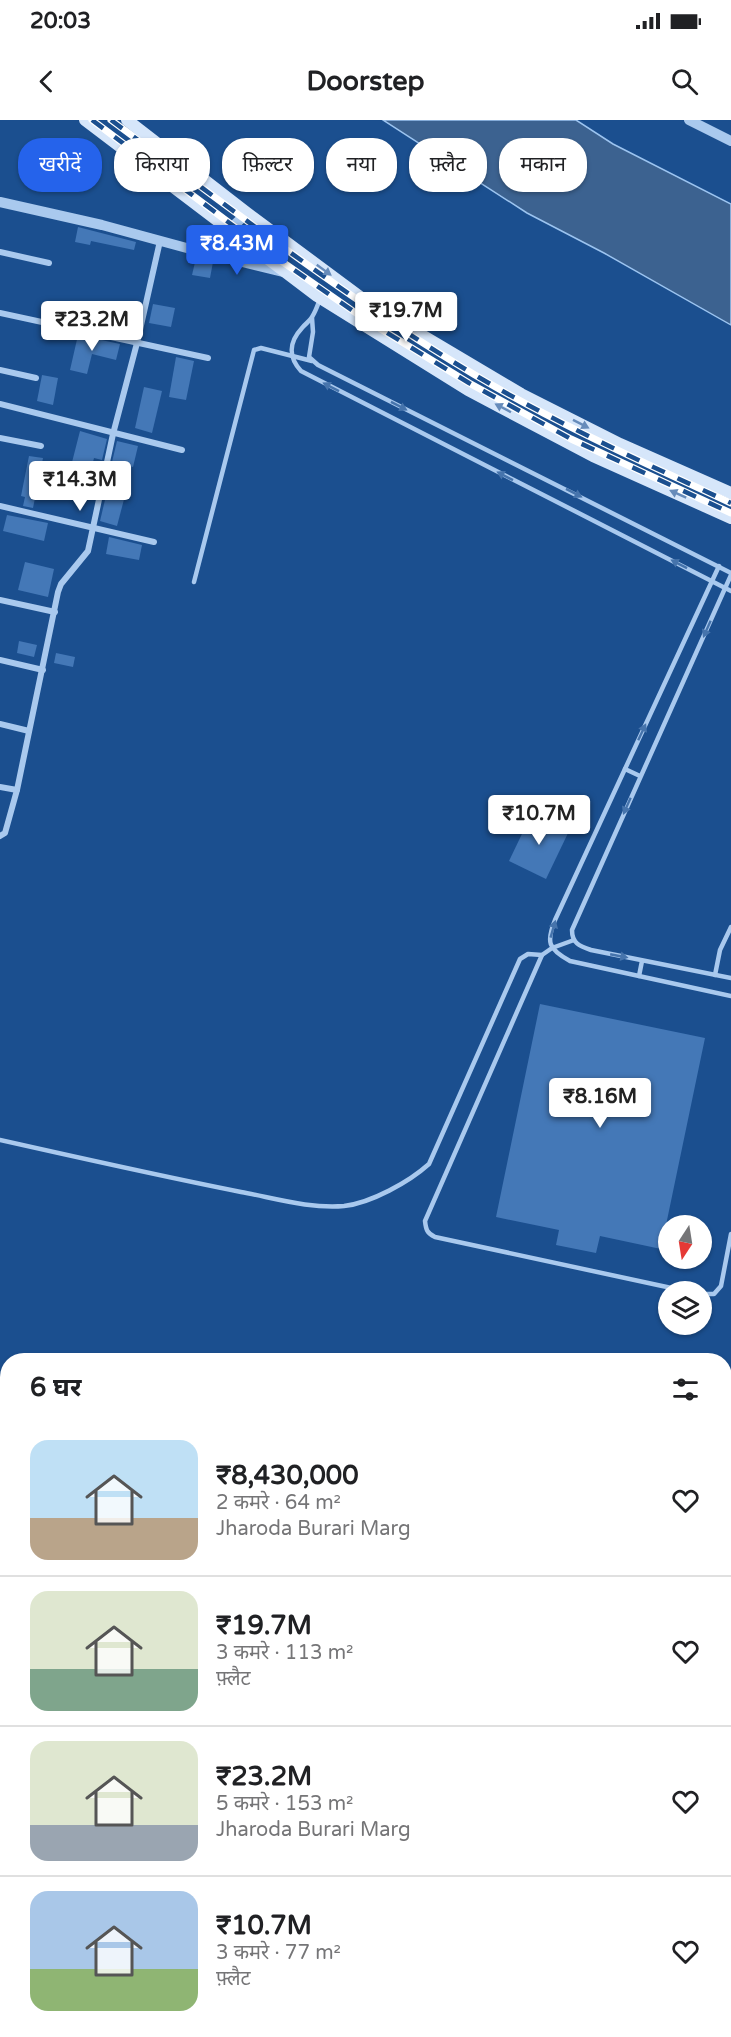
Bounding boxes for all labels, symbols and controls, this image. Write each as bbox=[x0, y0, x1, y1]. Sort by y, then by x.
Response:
text: 20:03 bbox=[30, 8, 91, 34]
icon: back bbox=[30, 65, 63, 98]
text: Doorstep bbox=[306, 65, 425, 98]
icon: search bbox=[668, 65, 701, 98]
chip: खरीदें bbox=[18, 138, 102, 192]
chip: किराया bbox=[114, 138, 210, 192]
chip: फ़िल्टर bbox=[222, 138, 314, 192]
chip: नया bbox=[326, 138, 397, 192]
chip: फ़्लैट bbox=[409, 138, 487, 192]
chip: मकान bbox=[499, 138, 587, 192]
pin: ₹8.43M bbox=[188, 225, 286, 276]
text: ₹8.43M bbox=[200, 232, 274, 256]
one-way arrow bbox=[315, 264, 331, 276]
pin: ₹19.7M bbox=[357, 292, 455, 343]
text: ₹19.7M bbox=[369, 299, 443, 323]
pin: ₹23.2M bbox=[43, 301, 141, 352]
text: ₹23.2M bbox=[55, 308, 129, 332]
one-way arrow bbox=[323, 383, 340, 392]
one-way arrow bbox=[391, 401, 408, 411]
one-way arrow bbox=[494, 403, 511, 413]
one-way arrow bbox=[572, 419, 589, 428]
pin: ₹14.3M bbox=[31, 461, 129, 512]
text: ₹14.3M bbox=[43, 468, 117, 492]
one-way arrow bbox=[496, 471, 513, 481]
one-way arrow bbox=[565, 489, 582, 498]
one-way arrow bbox=[668, 489, 686, 499]
one-way arrow bbox=[670, 559, 687, 569]
one-way arrow bbox=[702, 620, 712, 638]
one-way arrow bbox=[638, 723, 648, 741]
pin: ₹10.7M bbox=[490, 795, 588, 846]
one-way arrow bbox=[622, 798, 631, 815]
text: ₹10.7M bbox=[502, 802, 576, 826]
one-way arrow bbox=[549, 919, 558, 937]
one-way arrow bbox=[609, 952, 628, 961]
pin: ₹8.16M bbox=[551, 1078, 649, 1129]
text: ₹8.16M bbox=[563, 1085, 637, 1109]
north arrow bbox=[658, 1215, 712, 1269]
map controls bbox=[658, 1215, 712, 1335]
button: layers bbox=[658, 1281, 712, 1335]
text: 6 घर bbox=[30, 1372, 81, 1403]
icon: filters bbox=[669, 1373, 702, 1406]
text: ₹8,430,000 bbox=[216, 1460, 359, 1491]
icon: home bbox=[78, 1464, 150, 1536]
icon: heart bbox=[669, 1484, 702, 1517]
text: 2 कमरे · 64 m² bbox=[216, 1491, 341, 1515]
text: Jharoda Burari Marg bbox=[216, 1517, 411, 1541]
text: ₹19.7M bbox=[216, 1610, 312, 1641]
icon: home bbox=[78, 1615, 150, 1687]
icon: heart bbox=[669, 1635, 702, 1668]
text: 3 कमरे · 113 m² bbox=[216, 1641, 354, 1665]
text: फ़्लैट bbox=[216, 1667, 251, 1691]
text: ₹23.2M bbox=[216, 1761, 312, 1792]
icon: home bbox=[78, 1765, 150, 1837]
icon: heart bbox=[669, 1785, 702, 1818]
text: 5 कमरे · 153 m² bbox=[216, 1792, 354, 1816]
text: Jharoda Burari Marg bbox=[216, 1818, 411, 1842]
text: ₹10.7M bbox=[216, 1910, 312, 1941]
icon: home bbox=[78, 1915, 150, 1987]
icon: heart bbox=[669, 1935, 702, 1968]
text: 3 कमरे · 77 m² bbox=[216, 1941, 341, 1965]
text: फ़्लैट bbox=[216, 1967, 251, 1991]

